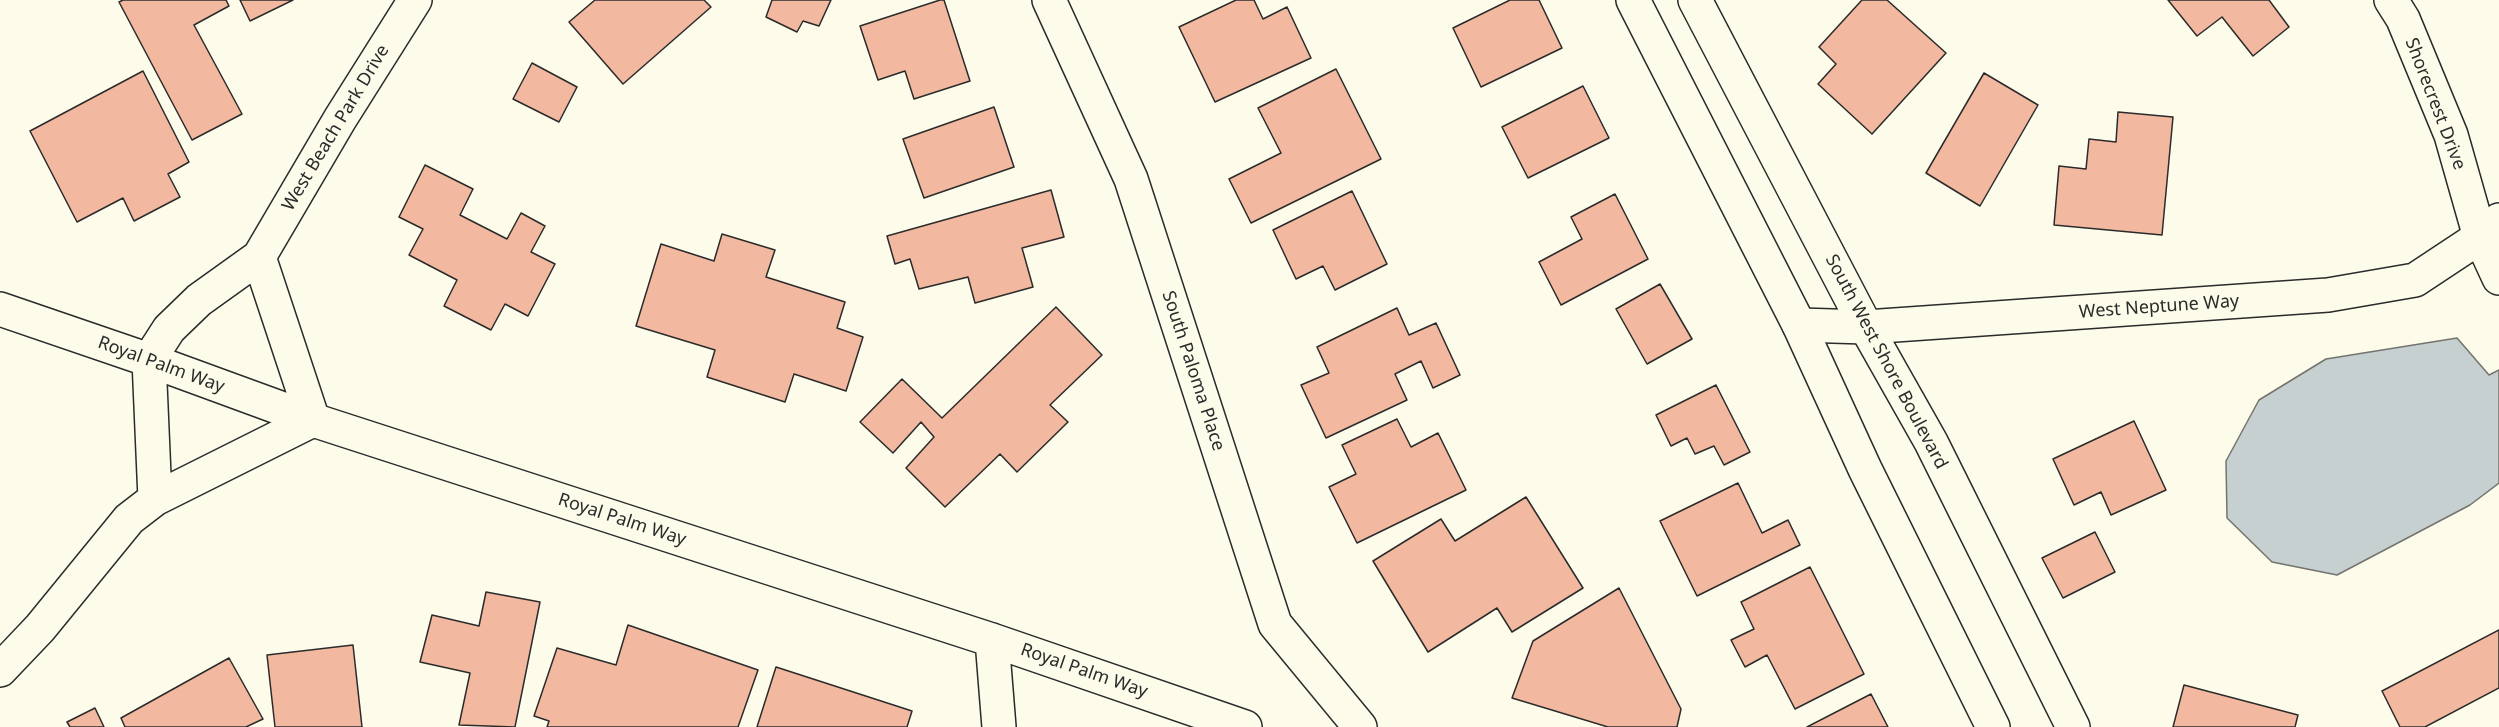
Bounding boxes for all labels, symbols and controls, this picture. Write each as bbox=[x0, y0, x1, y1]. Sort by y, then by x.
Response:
street label: Shorecrest Drive bbox=[2400, 35, 2470, 173]
street label: West Beach Park Drive bbox=[278, 41, 394, 215]
street label: South West Shore Boulevard bbox=[1820, 251, 1952, 473]
street label: South Paloma Place bbox=[1157, 288, 1229, 454]
street label: West Neptune Way bbox=[2078, 291, 2240, 323]
street label: Royal Palm Way bbox=[95, 332, 227, 398]
street label: Royal Palm Way bbox=[555, 489, 689, 551]
street label: Royal Palm Way bbox=[1018, 639, 1150, 703]

